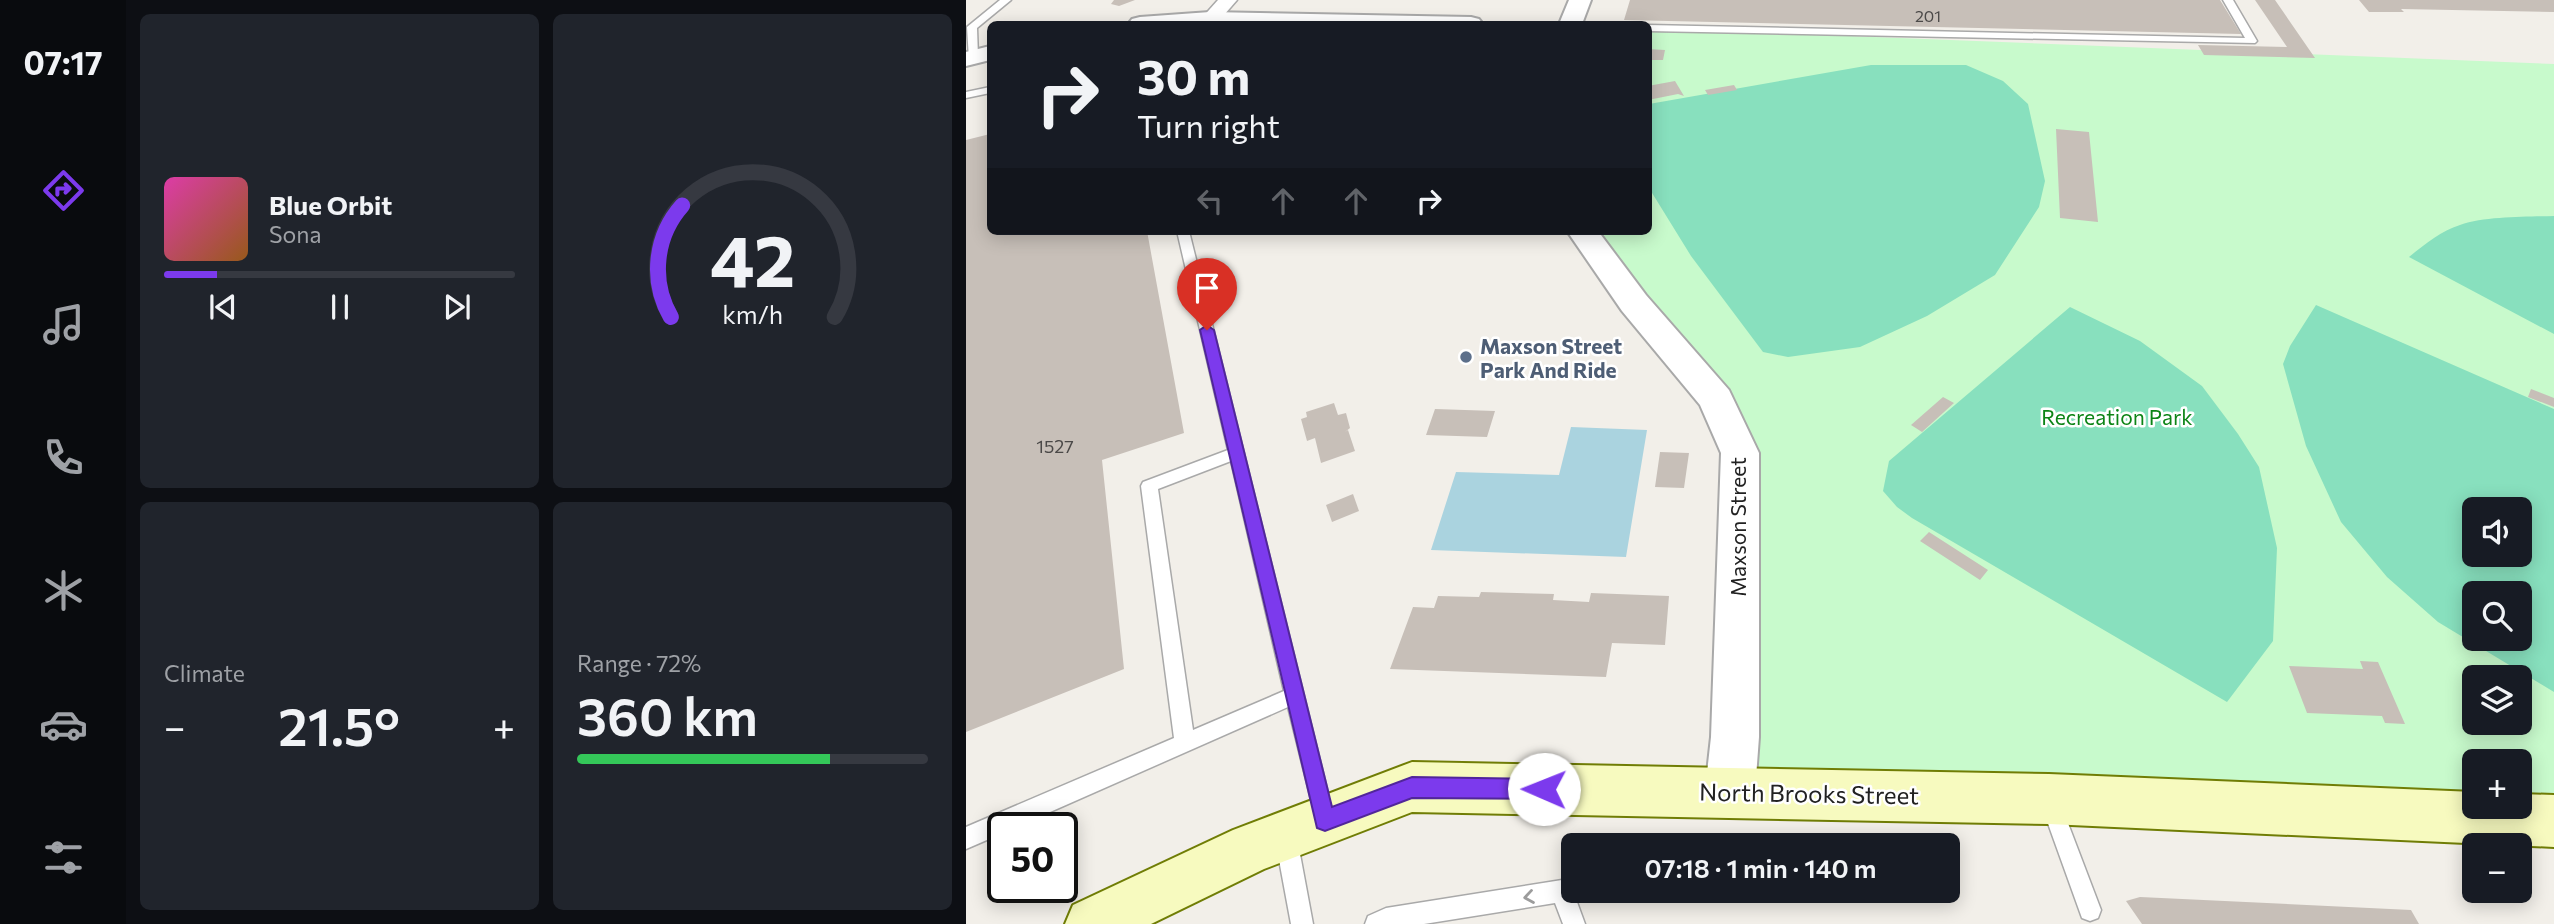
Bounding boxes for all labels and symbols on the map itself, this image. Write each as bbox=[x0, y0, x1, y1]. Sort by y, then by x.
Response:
house number: 201 bbox=[1915, 6, 1941, 25]
pin bbox=[1177, 258, 1237, 330]
place label: Maxson Street Park And Ride bbox=[1480, 333, 1622, 382]
marker: Maxson Street Park And Ride bbox=[1458, 349, 1474, 365]
park label: Recreation Park bbox=[2041, 404, 2193, 429]
house number: 1527 bbox=[1036, 435, 1074, 457]
street label: Maxson Street bbox=[1725, 457, 1750, 597]
position arrow bbox=[1507, 752, 1581, 826]
street label: North Brooks Street bbox=[1699, 777, 1919, 809]
speed limit sign: 50 bbox=[987, 812, 1078, 903]
one-way arrow bbox=[1523, 889, 1535, 904]

